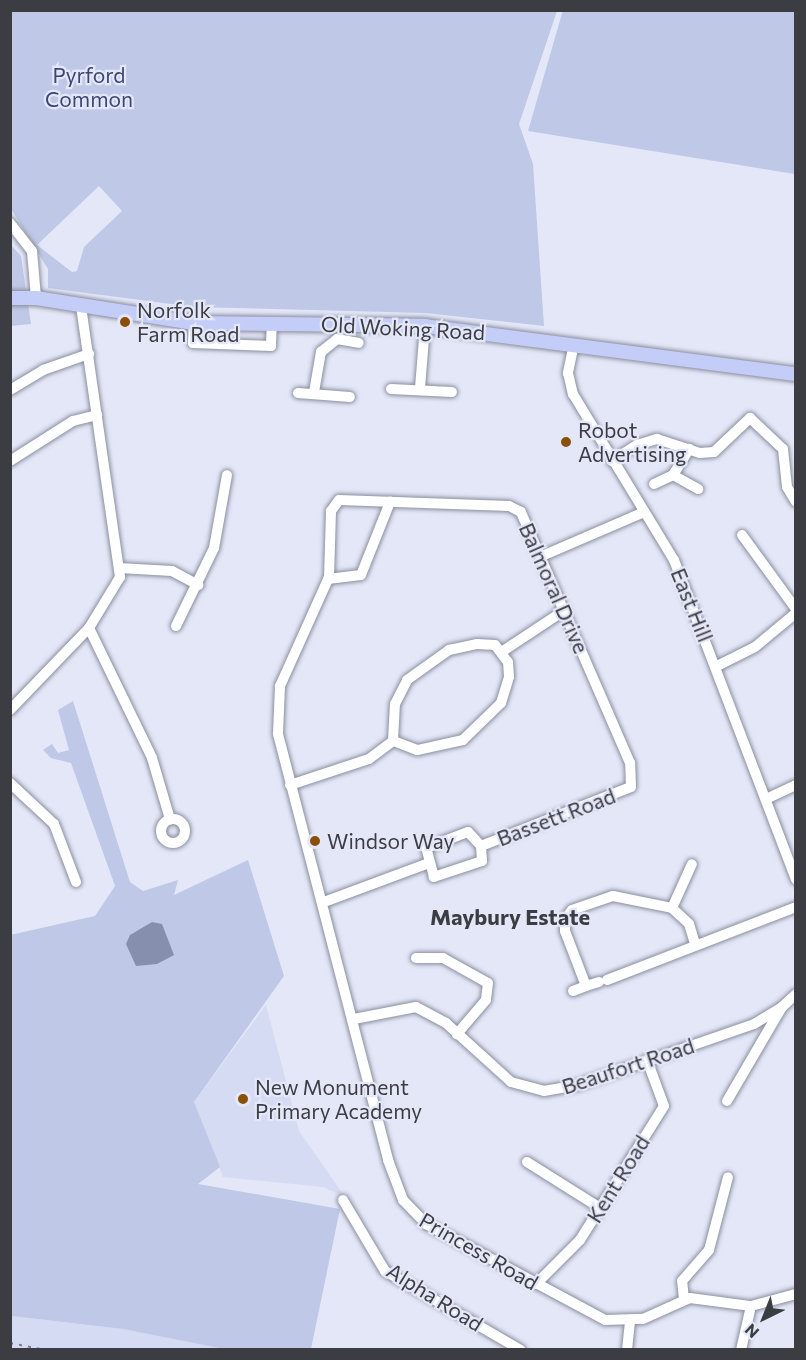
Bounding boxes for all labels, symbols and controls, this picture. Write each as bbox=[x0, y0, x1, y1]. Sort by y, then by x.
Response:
park label: Pyrford Common bbox=[45, 62, 133, 112]
place label: Norfolk Farm Road bbox=[137, 297, 239, 347]
street label: Old Woking Road bbox=[320, 311, 486, 345]
marker: Norfolk Farm Road bbox=[118, 315, 132, 329]
place label: Robot Advertising bbox=[578, 417, 686, 467]
marker: Robot Advertising bbox=[559, 435, 573, 449]
street label: Balmoral Drive bbox=[514, 519, 594, 657]
street label: East Hill bbox=[666, 564, 718, 646]
street label: Bassett Road bbox=[493, 783, 619, 851]
place label: Windsor Way bbox=[327, 828, 454, 854]
marker: Windsor Way bbox=[308, 834, 322, 848]
district label: Maybury Estate bbox=[430, 904, 590, 930]
street label: Beaufort Road bbox=[559, 1033, 697, 1099]
place label: New Monument Primary Academy bbox=[255, 1074, 422, 1124]
marker: New Monument Primary Academy bbox=[236, 1092, 250, 1106]
street label: Kent Road bbox=[581, 1131, 655, 1227]
street label: Princess Road bbox=[415, 1207, 543, 1295]
street label: Alpha Road bbox=[382, 1258, 488, 1336]
north arrow bbox=[734, 1288, 794, 1348]
text: N bbox=[741, 1320, 762, 1343]

